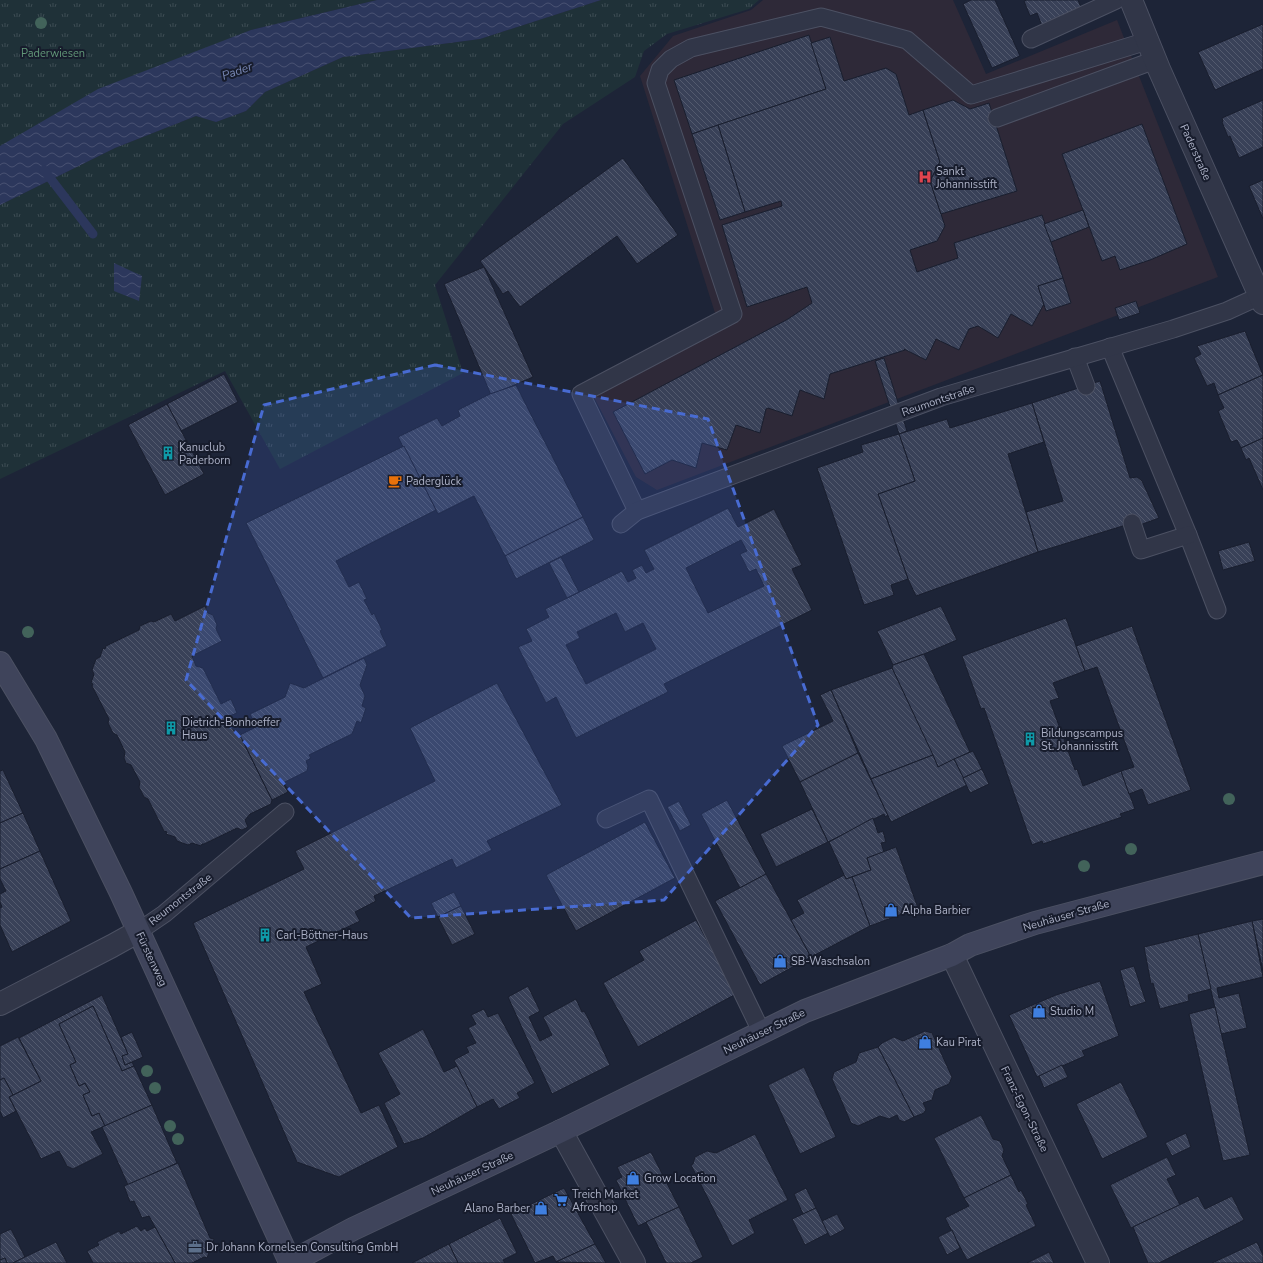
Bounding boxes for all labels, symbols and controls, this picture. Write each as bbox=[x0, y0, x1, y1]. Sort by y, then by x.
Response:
park label: Paderwiesen bbox=[21, 46, 85, 61]
water label: Pader bbox=[220, 58, 255, 84]
street label: Paderstraße bbox=[1176, 122, 1215, 183]
place label: Sankt Johannisstift bbox=[935, 164, 997, 192]
hospital icon: Sankt Johannisstift bbox=[917, 169, 933, 185]
street label: Reumontstraße bbox=[900, 381, 977, 420]
place label: Kanuclub Paderborn bbox=[179, 440, 230, 468]
building icon: Kanuclub Paderborn bbox=[160, 445, 176, 461]
cafe icon: Paderglück bbox=[387, 473, 403, 489]
place label: Paderglück bbox=[406, 474, 462, 489]
place label: Dietrich-Bonhoeffer Haus bbox=[182, 715, 280, 743]
building icon: Dietrich-Bonhoeffer Haus bbox=[163, 720, 179, 736]
place label: Bildungscampus St. Johannisstift bbox=[1041, 726, 1123, 754]
building icon: Bildungscampus St. Johannisstift bbox=[1022, 731, 1038, 747]
street label: Reumontstraße bbox=[146, 870, 215, 929]
street label: Neuhäuser Straße bbox=[1021, 896, 1111, 935]
shop icon: Alpha Barbier bbox=[883, 902, 899, 918]
place label: Alpha Barbier bbox=[902, 903, 971, 918]
building icon: Carl-Böttner-Haus bbox=[257, 927, 273, 943]
place label: Carl-Böttner-Haus bbox=[276, 928, 368, 943]
street label: Fürstenweg bbox=[132, 930, 171, 989]
shop icon: SB-Waschsalon bbox=[772, 953, 788, 969]
place label: SB-Waschsalon bbox=[791, 954, 870, 969]
shop icon: Studio M bbox=[1031, 1003, 1047, 1019]
place label: Studio M bbox=[1050, 1004, 1094, 1019]
street label: Neuhäuser Straße bbox=[721, 1005, 808, 1058]
shop icon: Kau Pirat bbox=[917, 1034, 933, 1050]
place label: Kau Pirat bbox=[936, 1035, 981, 1050]
street label: Franz-Egon-Straße bbox=[997, 1064, 1052, 1155]
street label: Neuhäuser Straße bbox=[429, 1148, 516, 1199]
shop icon: Grow Location bbox=[625, 1170, 641, 1186]
place label: Grow Location bbox=[644, 1171, 716, 1186]
place label: Treich Market Afroshop bbox=[572, 1187, 639, 1215]
supermarket icon: Treich Market Afroshop bbox=[553, 1192, 569, 1208]
shop icon: Alano Barber bbox=[533, 1200, 549, 1216]
place label: Alano Barber bbox=[464, 1201, 530, 1216]
office icon: Dr Johann Kornelsen Consulting GmbH bbox=[187, 1239, 203, 1255]
place label: Dr Johann Kornelsen Consulting GmbH bbox=[206, 1240, 398, 1255]

